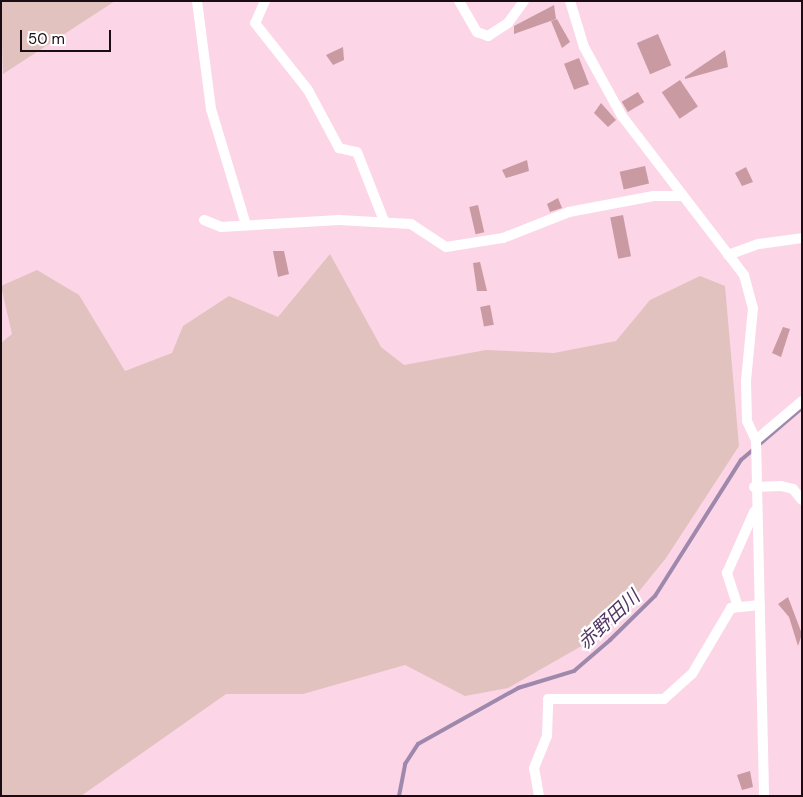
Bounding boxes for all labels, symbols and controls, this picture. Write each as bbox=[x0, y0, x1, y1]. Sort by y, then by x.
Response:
scale bar bbox=[22, 20, 114, 52]
text: 50 m bbox=[28, 29, 65, 49]
water label: 赤野田川 bbox=[573, 586, 645, 654]

